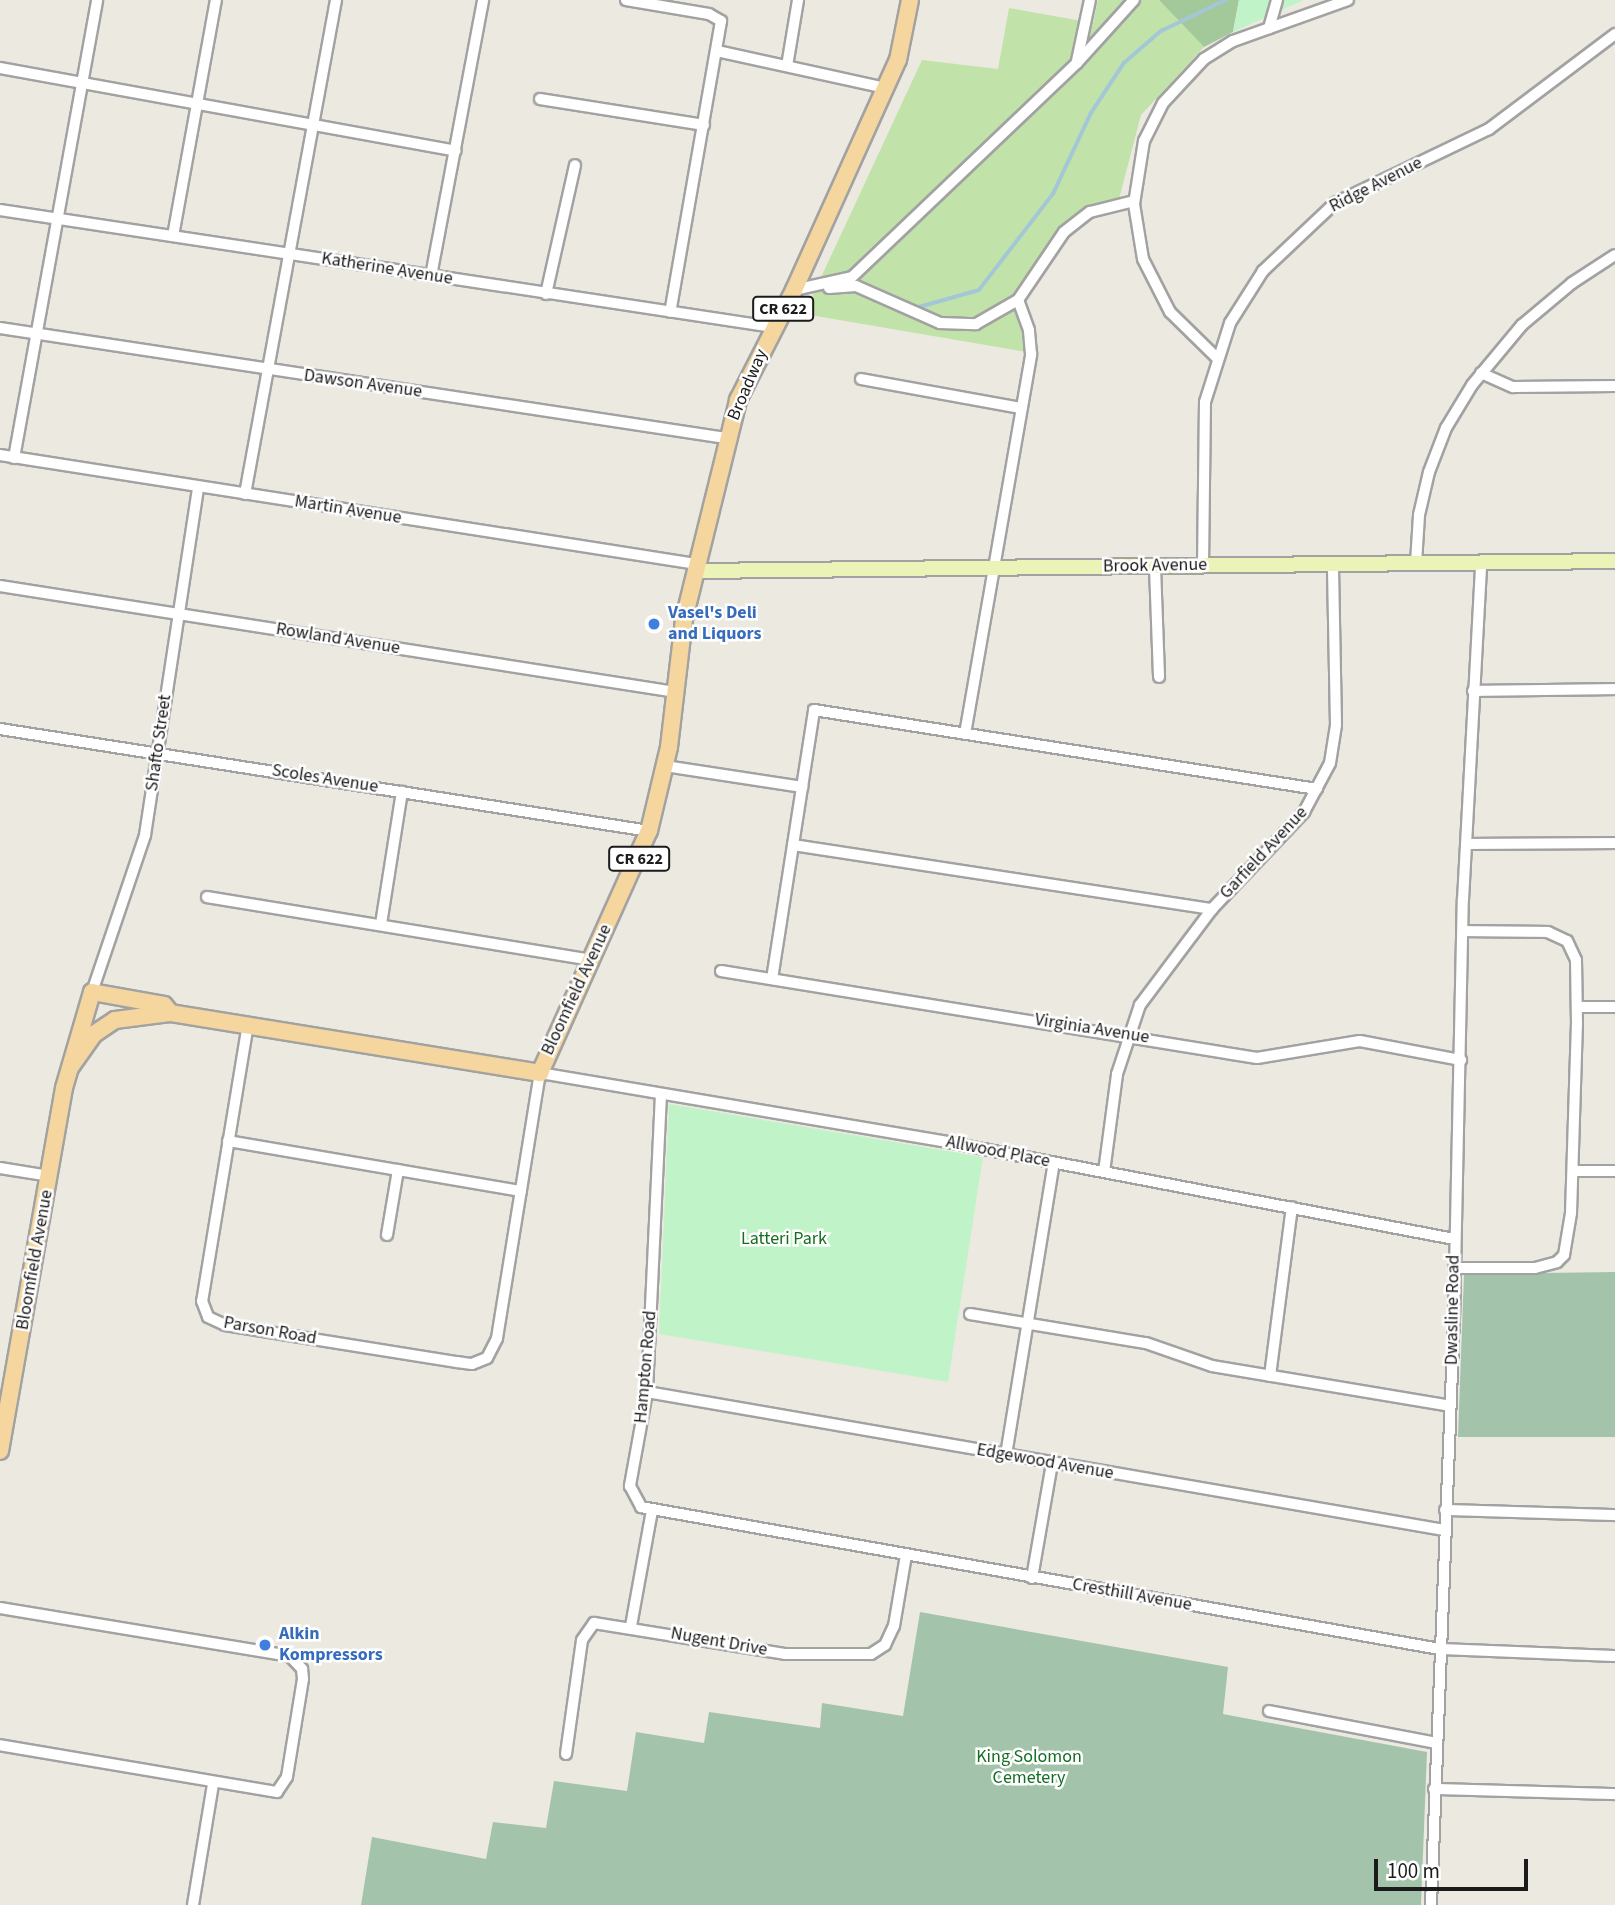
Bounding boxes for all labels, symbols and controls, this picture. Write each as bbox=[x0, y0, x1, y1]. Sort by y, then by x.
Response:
street label: Ridge Avenue bbox=[1326, 152, 1426, 218]
street label: Katherine Avenue bbox=[320, 248, 454, 290]
road number: CR 622 bbox=[752, 296, 814, 322]
street label: Broadway bbox=[723, 346, 773, 424]
street label: Dawson Avenue bbox=[302, 365, 424, 403]
street label: Martin Avenue bbox=[293, 491, 403, 529]
street label: Brook Avenue bbox=[1103, 554, 1207, 578]
place label: Vasel's Deli and Liquors bbox=[668, 603, 762, 646]
marker: Vasel's Deli and Liquors bbox=[646, 616, 662, 632]
street label: Rowland Avenue bbox=[274, 619, 402, 659]
street label: Shafto Street bbox=[142, 693, 176, 793]
street label: Scoles Avenue bbox=[270, 760, 380, 798]
street label: Garfield Avenue bbox=[1216, 802, 1312, 904]
road number: CR 622 bbox=[608, 846, 670, 872]
street label: Bloomfield Avenue bbox=[537, 921, 617, 1059]
street label: Virginia Avenue bbox=[1033, 1009, 1151, 1049]
street label: Allwood Place bbox=[944, 1131, 1052, 1173]
street label: Bloomfield Avenue bbox=[12, 1188, 58, 1332]
park label: Latteri Park bbox=[741, 1228, 827, 1250]
street label: Dwasline Road bbox=[1441, 1255, 1465, 1365]
street label: Hampton Road bbox=[630, 1310, 662, 1424]
street label: Parson Road bbox=[222, 1312, 318, 1350]
street label: Edgewood Avenue bbox=[975, 1439, 1115, 1485]
street label: Cresthill Avenue bbox=[1071, 1574, 1193, 1616]
street label: Nugent Drive bbox=[669, 1623, 769, 1661]
place label: Alkin Kompressors bbox=[279, 1624, 383, 1666]
marker: Alkin Kompressors bbox=[257, 1637, 273, 1653]
park label: King Solomon Cemetery bbox=[976, 1747, 1082, 1790]
scale bar bbox=[1377, 1846, 1531, 1890]
text: 100 m bbox=[1387, 1856, 1440, 1886]

